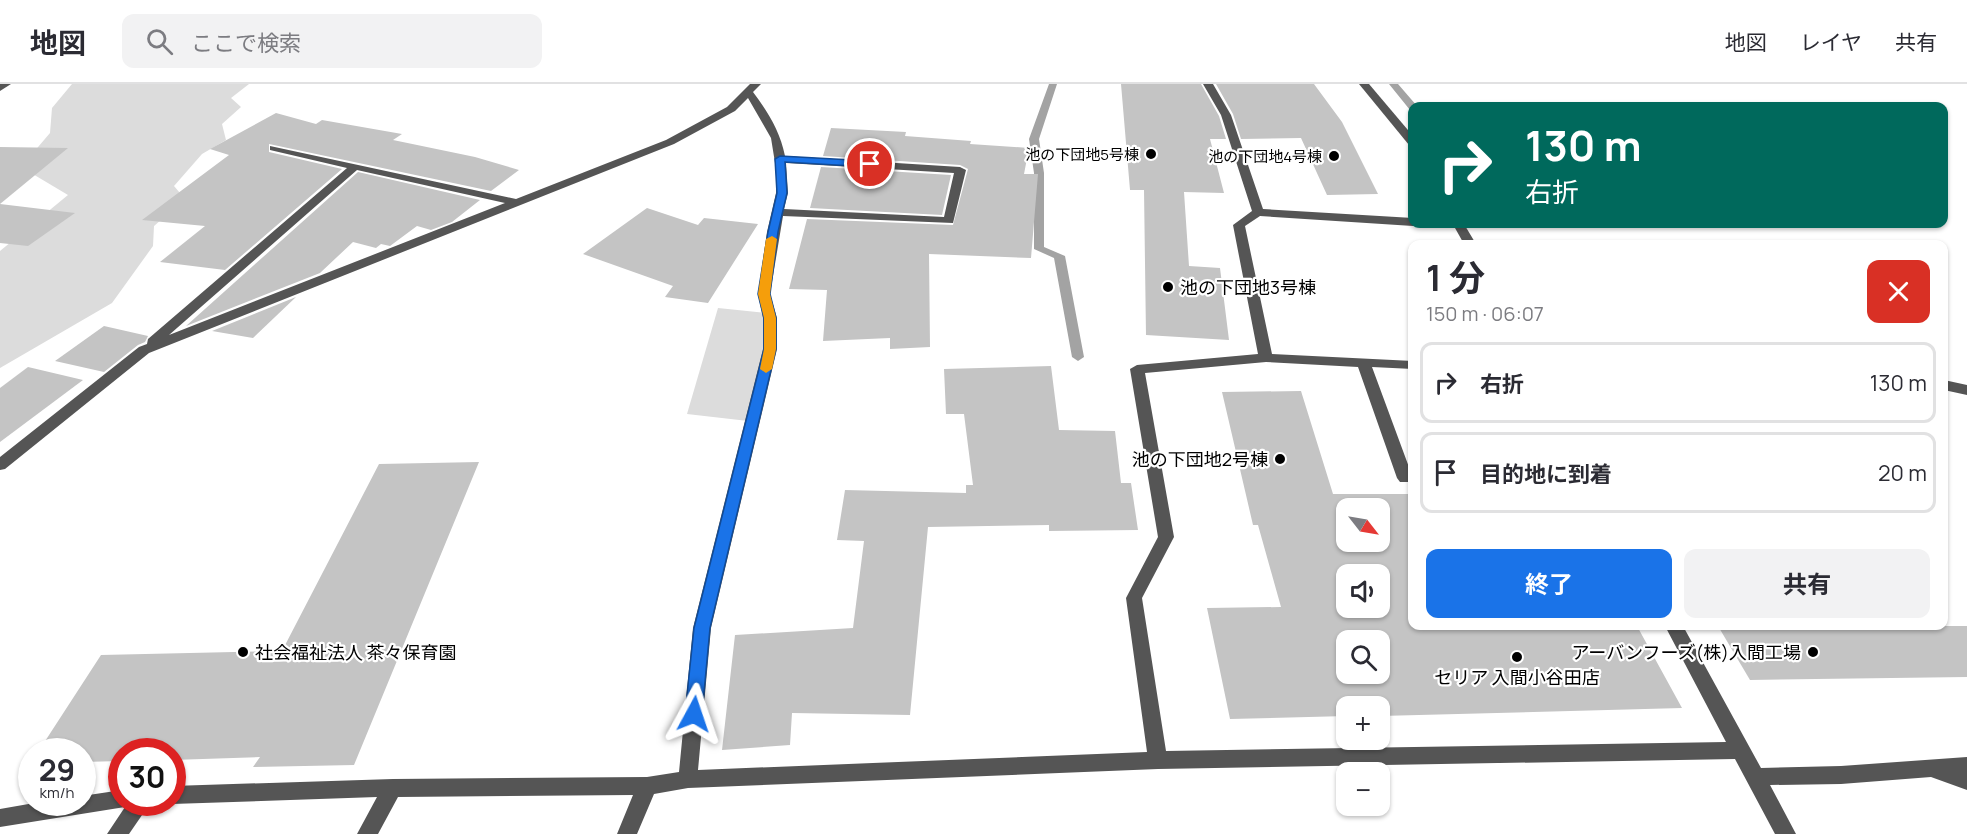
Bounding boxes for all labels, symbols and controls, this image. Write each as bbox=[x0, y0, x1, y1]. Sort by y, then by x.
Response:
search box bbox=[122, 14, 542, 68]
text: 地図 bbox=[30, 23, 86, 61]
icon: search bbox=[143, 25, 176, 58]
text: ここで検索 bbox=[191, 28, 301, 58]
text: 地図 bbox=[1725, 28, 1767, 56]
text: レイヤ bbox=[1800, 28, 1862, 56]
text: 共有 bbox=[1895, 28, 1937, 56]
text: 130 m bbox=[1525, 116, 1642, 174]
icon: right bbox=[1426, 126, 1504, 204]
pin bbox=[844, 138, 895, 189]
place label: 池の下団地5号棟 bbox=[1025, 144, 1139, 165]
place label: 池の下団地4号棟 bbox=[1208, 146, 1322, 167]
icon: arrive bbox=[853, 147, 886, 180]
marker: 池の下団地5号棟 bbox=[1144, 147, 1158, 161]
marker: 池の下団地4号棟 bbox=[1327, 149, 1341, 163]
text: 右折 bbox=[1525, 173, 1579, 210]
text: 1 分 bbox=[1426, 253, 1485, 302]
button: close bbox=[1867, 260, 1930, 323]
place label: 池の下団地3号棟 bbox=[1180, 275, 1316, 299]
marker: 池の下団地3号棟 bbox=[1161, 280, 1175, 294]
text: 150 m · 06:07 bbox=[1426, 300, 1544, 327]
icon: right bbox=[1429, 366, 1462, 399]
text: 130 m bbox=[1870, 368, 1927, 398]
text: 右折 bbox=[1480, 369, 1524, 399]
place label: 池の下団地2号棟 bbox=[1132, 447, 1268, 471]
marker: 池の下団地2号棟 bbox=[1273, 452, 1287, 466]
icon: arrive bbox=[1429, 456, 1462, 489]
text: 20 m bbox=[1878, 458, 1927, 488]
text: 目的地に到着 bbox=[1480, 459, 1612, 489]
north arrow bbox=[1336, 498, 1390, 552]
map controls bbox=[1336, 498, 1390, 816]
button: 終了 bbox=[1426, 549, 1672, 618]
button: 共有 bbox=[1684, 549, 1930, 618]
button: sound bbox=[1336, 564, 1390, 618]
button: search bbox=[1336, 630, 1390, 684]
place label: 社会福祉法人 茶々保育園 bbox=[255, 640, 457, 664]
place label: アーバンフーズ(株)入間工場 bbox=[1571, 640, 1801, 664]
marker: 社会福祉法人 茶々保育園 bbox=[236, 645, 250, 659]
marker: アーバンフーズ(株)入間工場 bbox=[1806, 645, 1820, 659]
marker: セリア 入間小谷田店 bbox=[1510, 650, 1524, 664]
place label: セリア 入間小谷田店 bbox=[1434, 665, 1600, 689]
position arrow bbox=[662, 682, 726, 746]
button: + bbox=[1336, 696, 1390, 750]
speed limit sign: 30 bbox=[108, 738, 186, 816]
text: 29 bbox=[39, 749, 75, 790]
button: − bbox=[1336, 762, 1390, 816]
text: km/h bbox=[40, 782, 74, 803]

